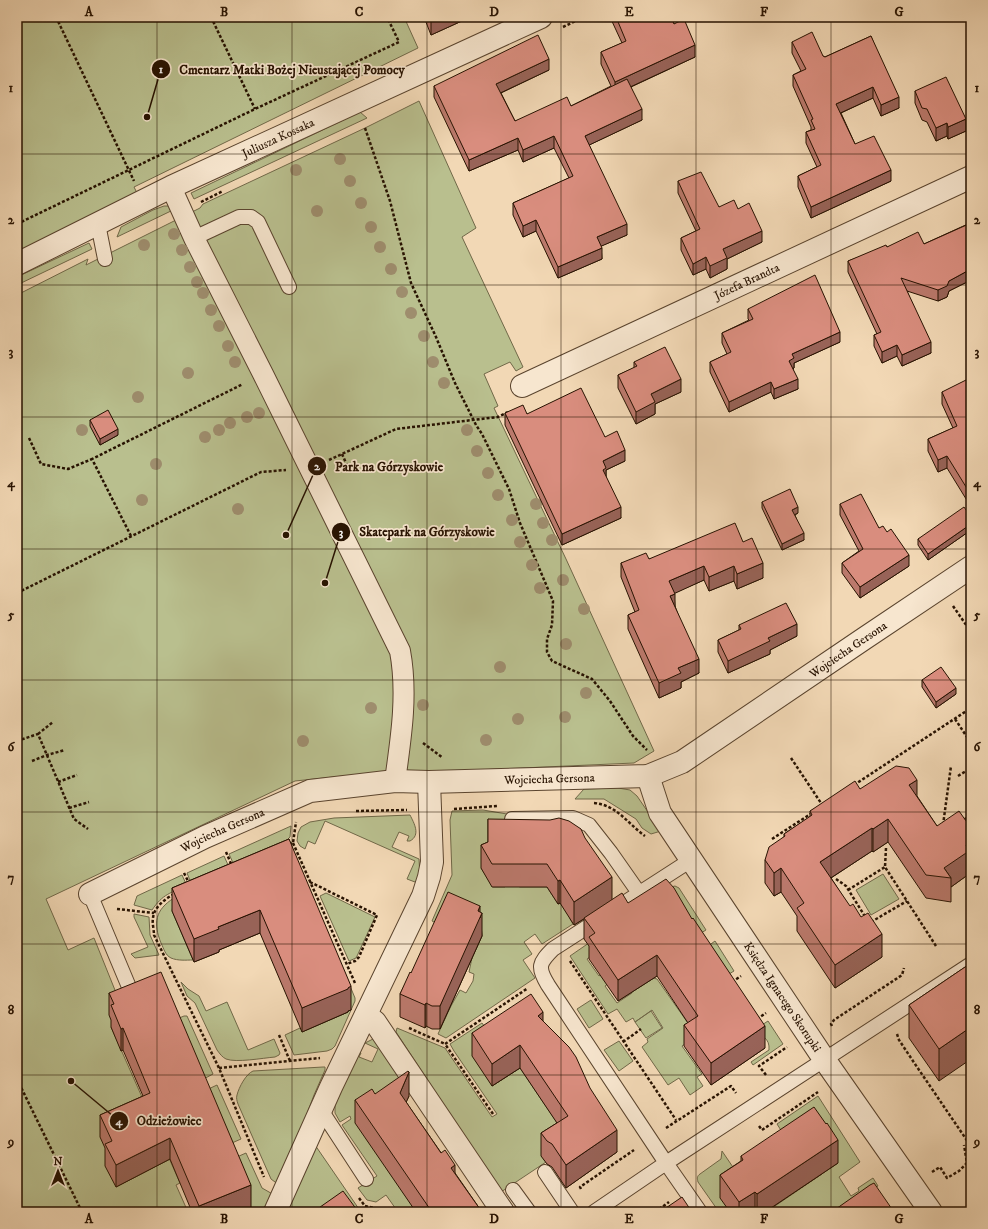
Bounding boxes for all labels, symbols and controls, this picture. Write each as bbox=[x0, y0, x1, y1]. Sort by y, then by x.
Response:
text: A bbox=[84, 4, 94, 20]
text: B bbox=[220, 4, 228, 20]
text: C bbox=[355, 4, 364, 20]
text: D bbox=[489, 4, 499, 20]
text: E bbox=[624, 4, 634, 20]
text: F bbox=[760, 4, 769, 20]
text: G bbox=[894, 4, 904, 20]
callout: Cmentarz Matki Bożej Nieustającej Pomocy bbox=[151, 57, 413, 82]
text: 1 bbox=[159, 62, 164, 77]
text: Cmentarz Matki Bożej Nieustającej Pomocy bbox=[179, 62, 406, 79]
text: 1 bbox=[9, 80, 14, 96]
text: 1 bbox=[975, 80, 980, 96]
street label: Juliusza Kossaka bbox=[239, 114, 317, 161]
text: 2 bbox=[8, 212, 15, 228]
text: 2 bbox=[974, 212, 981, 228]
street label: Józefa Brandta bbox=[711, 259, 783, 303]
text: 3 bbox=[9, 344, 14, 360]
text: 3 bbox=[975, 344, 980, 360]
callout: Park na Górzyskowie bbox=[307, 454, 451, 479]
text: 2 bbox=[314, 459, 321, 474]
text: Park na Górzyskowie bbox=[335, 459, 444, 476]
text: 4 bbox=[6, 475, 15, 492]
text: 4 bbox=[972, 475, 981, 492]
callout: Skatepark na Górzyskowie bbox=[331, 519, 502, 544]
text: Skatepark na Górzyskowie bbox=[359, 524, 495, 541]
text: 3 bbox=[339, 525, 344, 540]
text: 5 bbox=[7, 607, 15, 623]
text: 5 bbox=[973, 607, 981, 623]
street label: Wojciecha Gersona bbox=[805, 617, 891, 682]
text: 6 bbox=[8, 739, 16, 755]
text: 6 bbox=[974, 739, 982, 755]
street label: Wojciecha Gersona bbox=[503, 770, 596, 787]
street label: Wojciecha Gersona bbox=[177, 804, 267, 856]
text: 7 bbox=[8, 870, 15, 886]
text: 7 bbox=[974, 870, 981, 886]
street label: Księdza Ignacego Skorupki bbox=[741, 939, 825, 1055]
text: 8 bbox=[8, 1002, 15, 1018]
text: 8 bbox=[974, 1002, 981, 1018]
callout: Odzieżowiec bbox=[109, 1108, 209, 1133]
text: Odzieżowiec bbox=[137, 1113, 202, 1129]
text: 4 bbox=[115, 1114, 124, 1129]
text: 9 bbox=[7, 1134, 14, 1150]
text: 9 bbox=[973, 1134, 980, 1150]
north arrow bbox=[38, 1151, 78, 1191]
text: N bbox=[53, 1155, 63, 1169]
text: A bbox=[84, 1211, 94, 1227]
text: B bbox=[220, 1211, 228, 1227]
text: C bbox=[355, 1211, 364, 1227]
text: D bbox=[489, 1211, 499, 1227]
text: E bbox=[624, 1211, 634, 1227]
text: F bbox=[760, 1211, 769, 1227]
text: G bbox=[894, 1211, 904, 1227]

